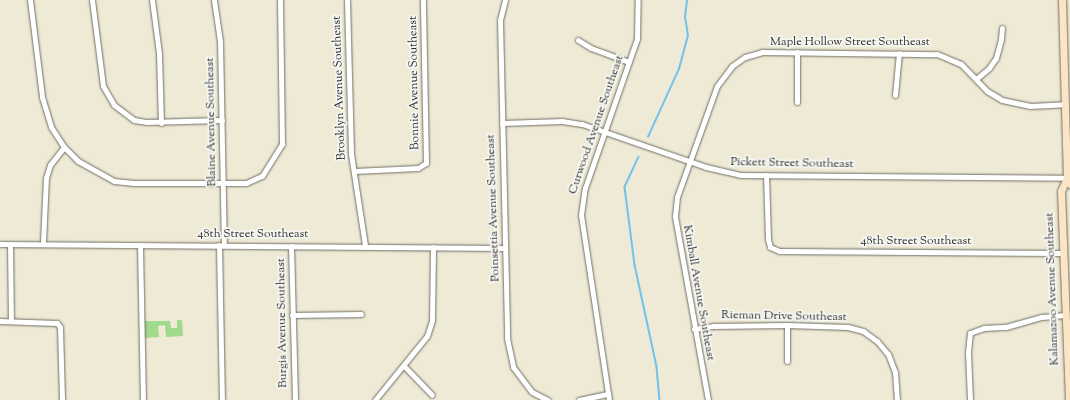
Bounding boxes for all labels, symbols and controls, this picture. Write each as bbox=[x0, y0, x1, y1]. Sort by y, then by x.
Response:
street label: Brooklyn Avenue Southeast bbox=[330, 15, 350, 161]
street label: Bonnie Avenue Southeast bbox=[407, 16, 423, 150]
street label: Maple Hollow Street Southeast bbox=[770, 36, 930, 50]
street label: Curwood Avenue Southeast bbox=[566, 54, 628, 196]
street label: Blaine Avenue Southeast bbox=[204, 57, 220, 187]
street label: Poinsettia Avenue Southeast bbox=[484, 134, 504, 282]
street label: Pickett Street Southeast bbox=[730, 156, 854, 172]
street label: Kalamazoo Avenue Southeast bbox=[1043, 212, 1063, 366]
street label: Kimball Avenue Southeast bbox=[679, 224, 717, 362]
street label: 48th Street Southeast bbox=[198, 228, 308, 242]
street label: 48th Street Southeast bbox=[861, 235, 971, 249]
street label: Burgis Avenue Southeast bbox=[275, 258, 291, 388]
street label: Rieman Drive Southeast bbox=[721, 309, 847, 325]

